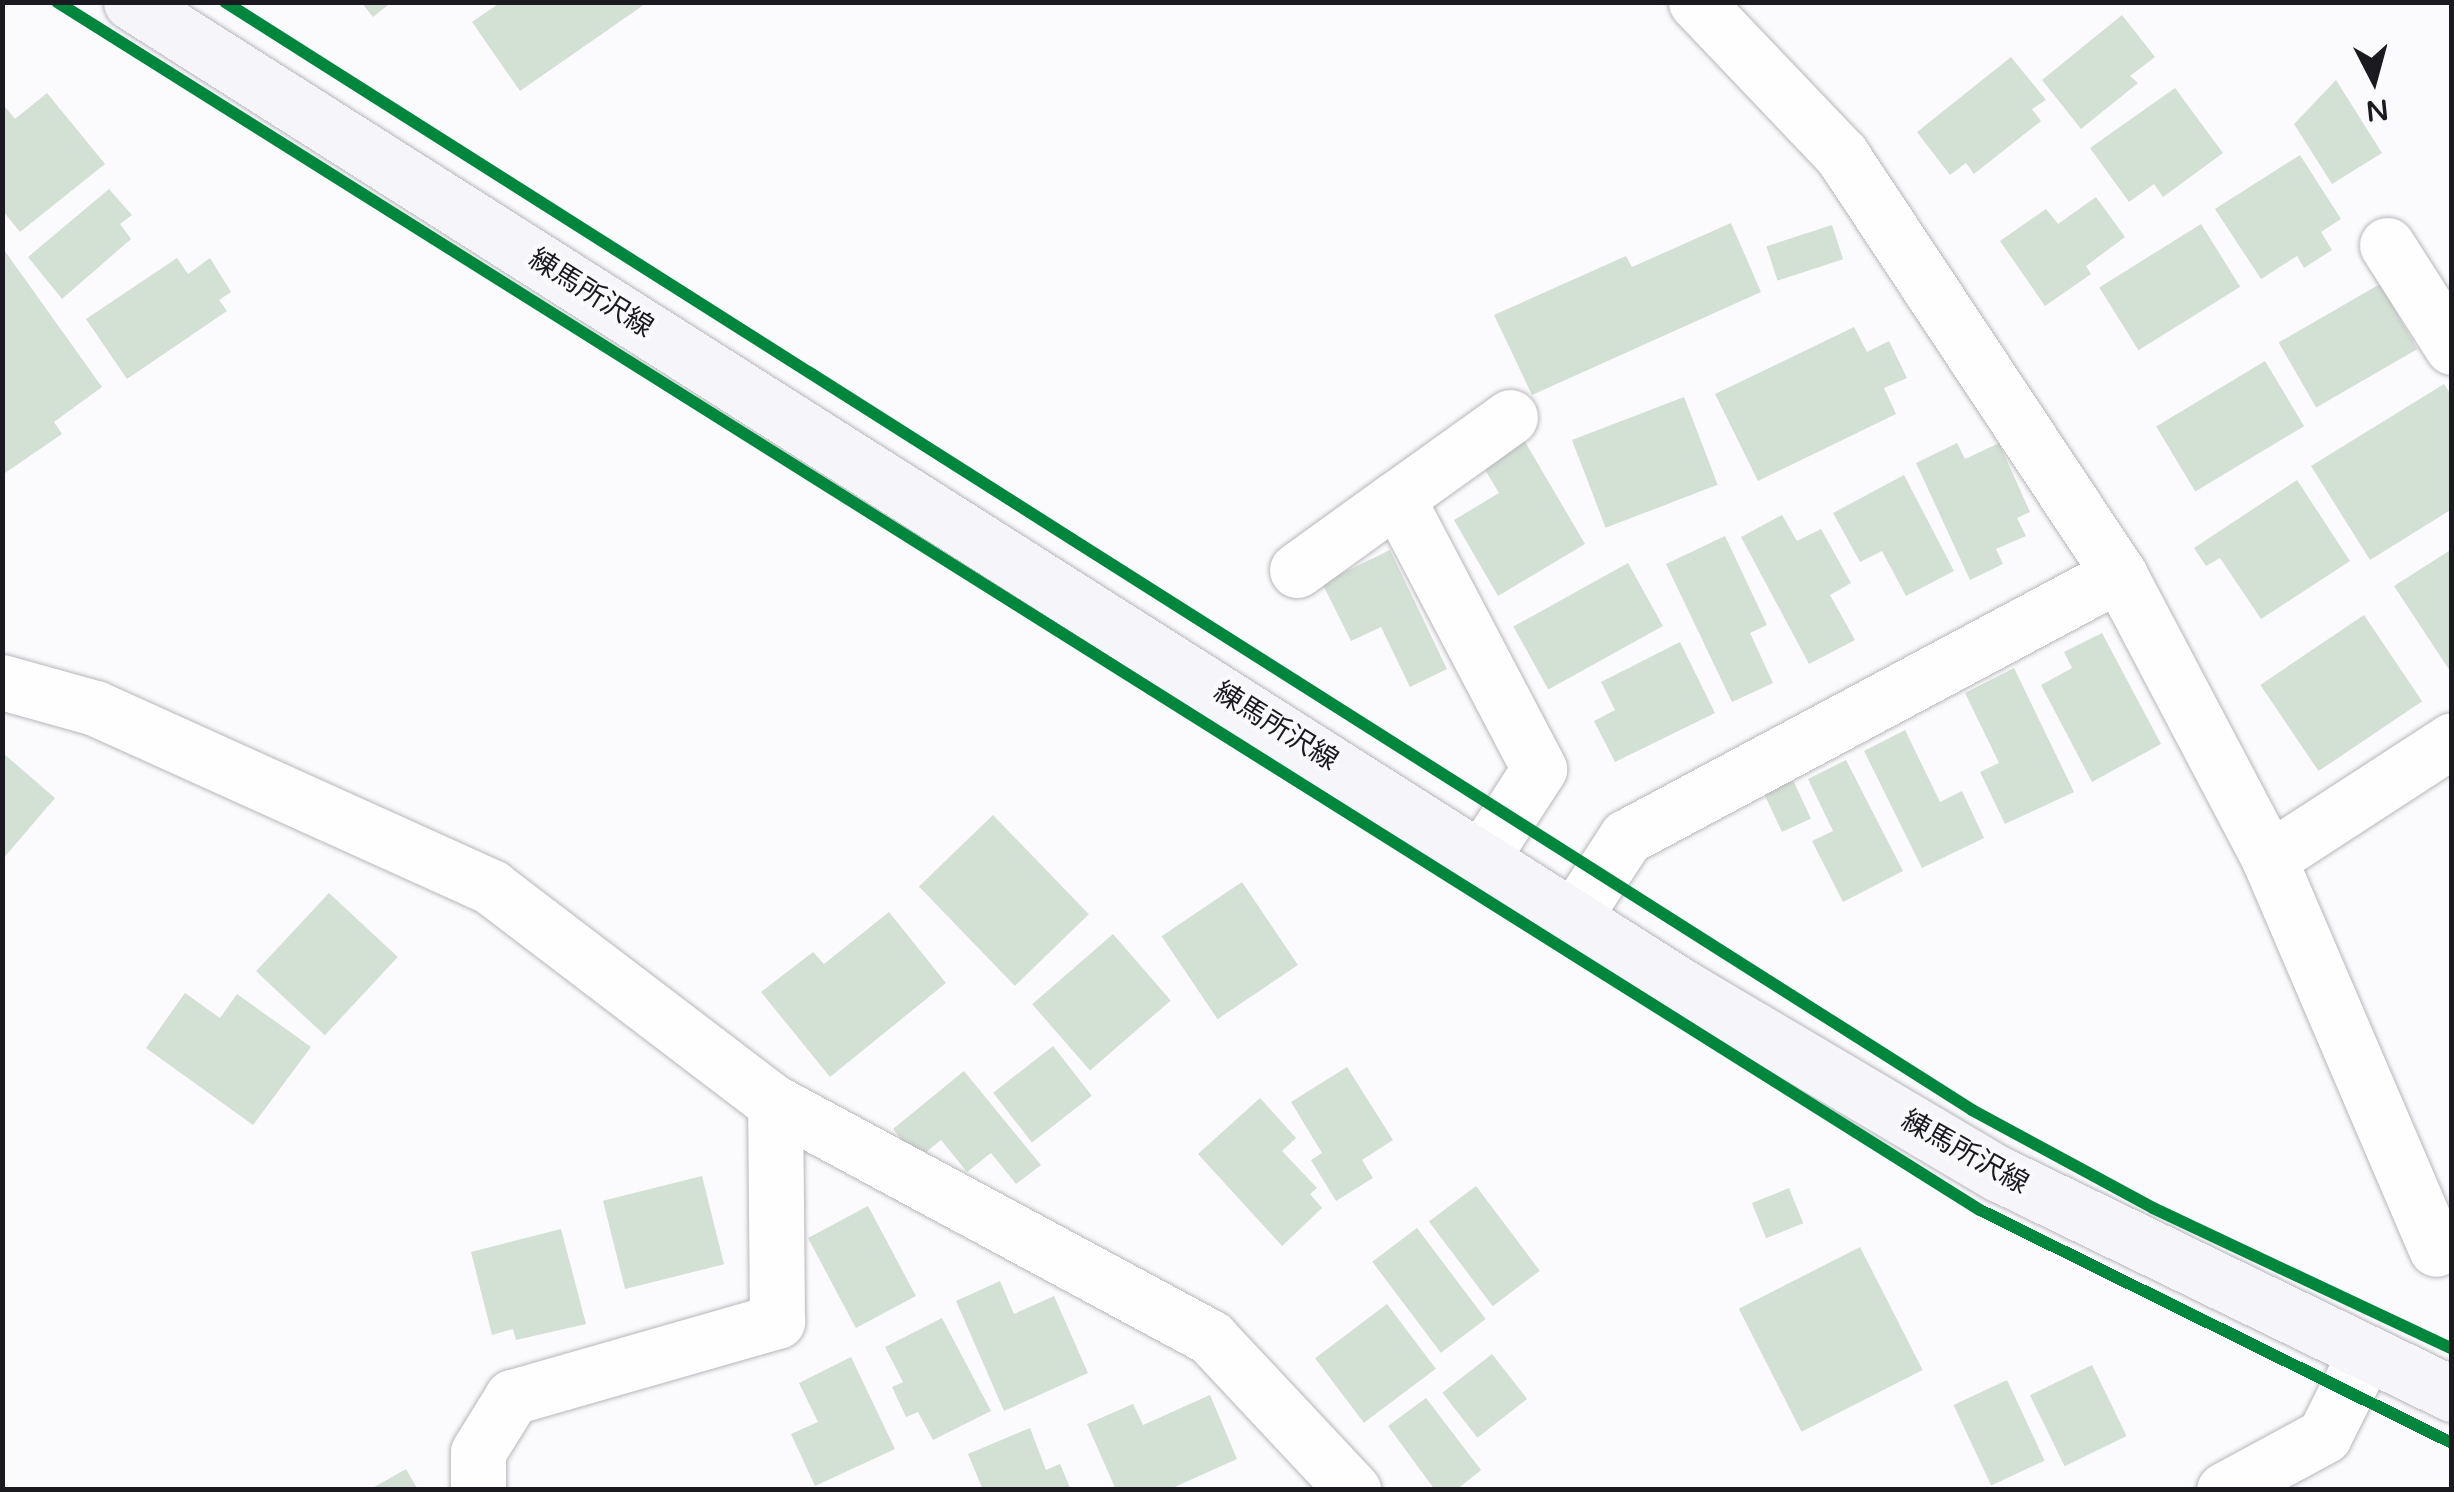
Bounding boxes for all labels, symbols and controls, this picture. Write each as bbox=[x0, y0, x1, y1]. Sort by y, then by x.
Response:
north arrow bbox=[2324, 30, 2424, 130]
text: N bbox=[2364, 92, 2390, 128]
street label: 練馬所沢線 bbox=[523, 242, 659, 344]
street label: 練馬所沢線 bbox=[1208, 675, 1344, 777]
street label: 練馬所沢線 bbox=[1896, 1103, 2034, 1201]

